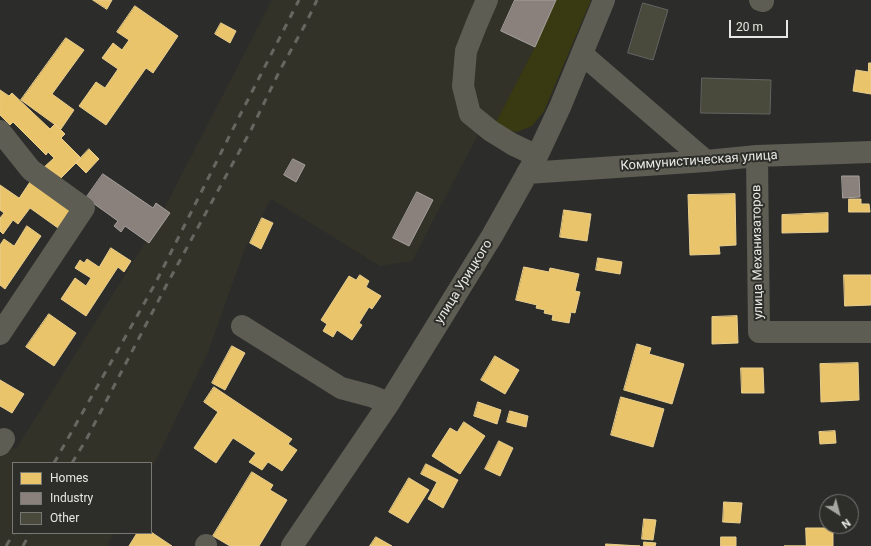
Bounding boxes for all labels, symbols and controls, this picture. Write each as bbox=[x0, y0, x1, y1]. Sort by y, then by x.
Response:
scale bar bbox=[731, 12, 790, 38]
text: 20 m bbox=[736, 20, 763, 34]
street label: Коммунистическая улица bbox=[620, 148, 778, 174]
street label: улица Механизаторов bbox=[749, 184, 767, 320]
street label: улица Урицкого bbox=[432, 237, 496, 327]
legend bbox=[12, 462, 152, 534]
text: Homes bbox=[50, 471, 88, 485]
text: Industry bbox=[50, 491, 93, 505]
north arrow bbox=[819, 494, 859, 534]
text: Other bbox=[50, 511, 79, 525]
text: N bbox=[839, 516, 853, 531]

